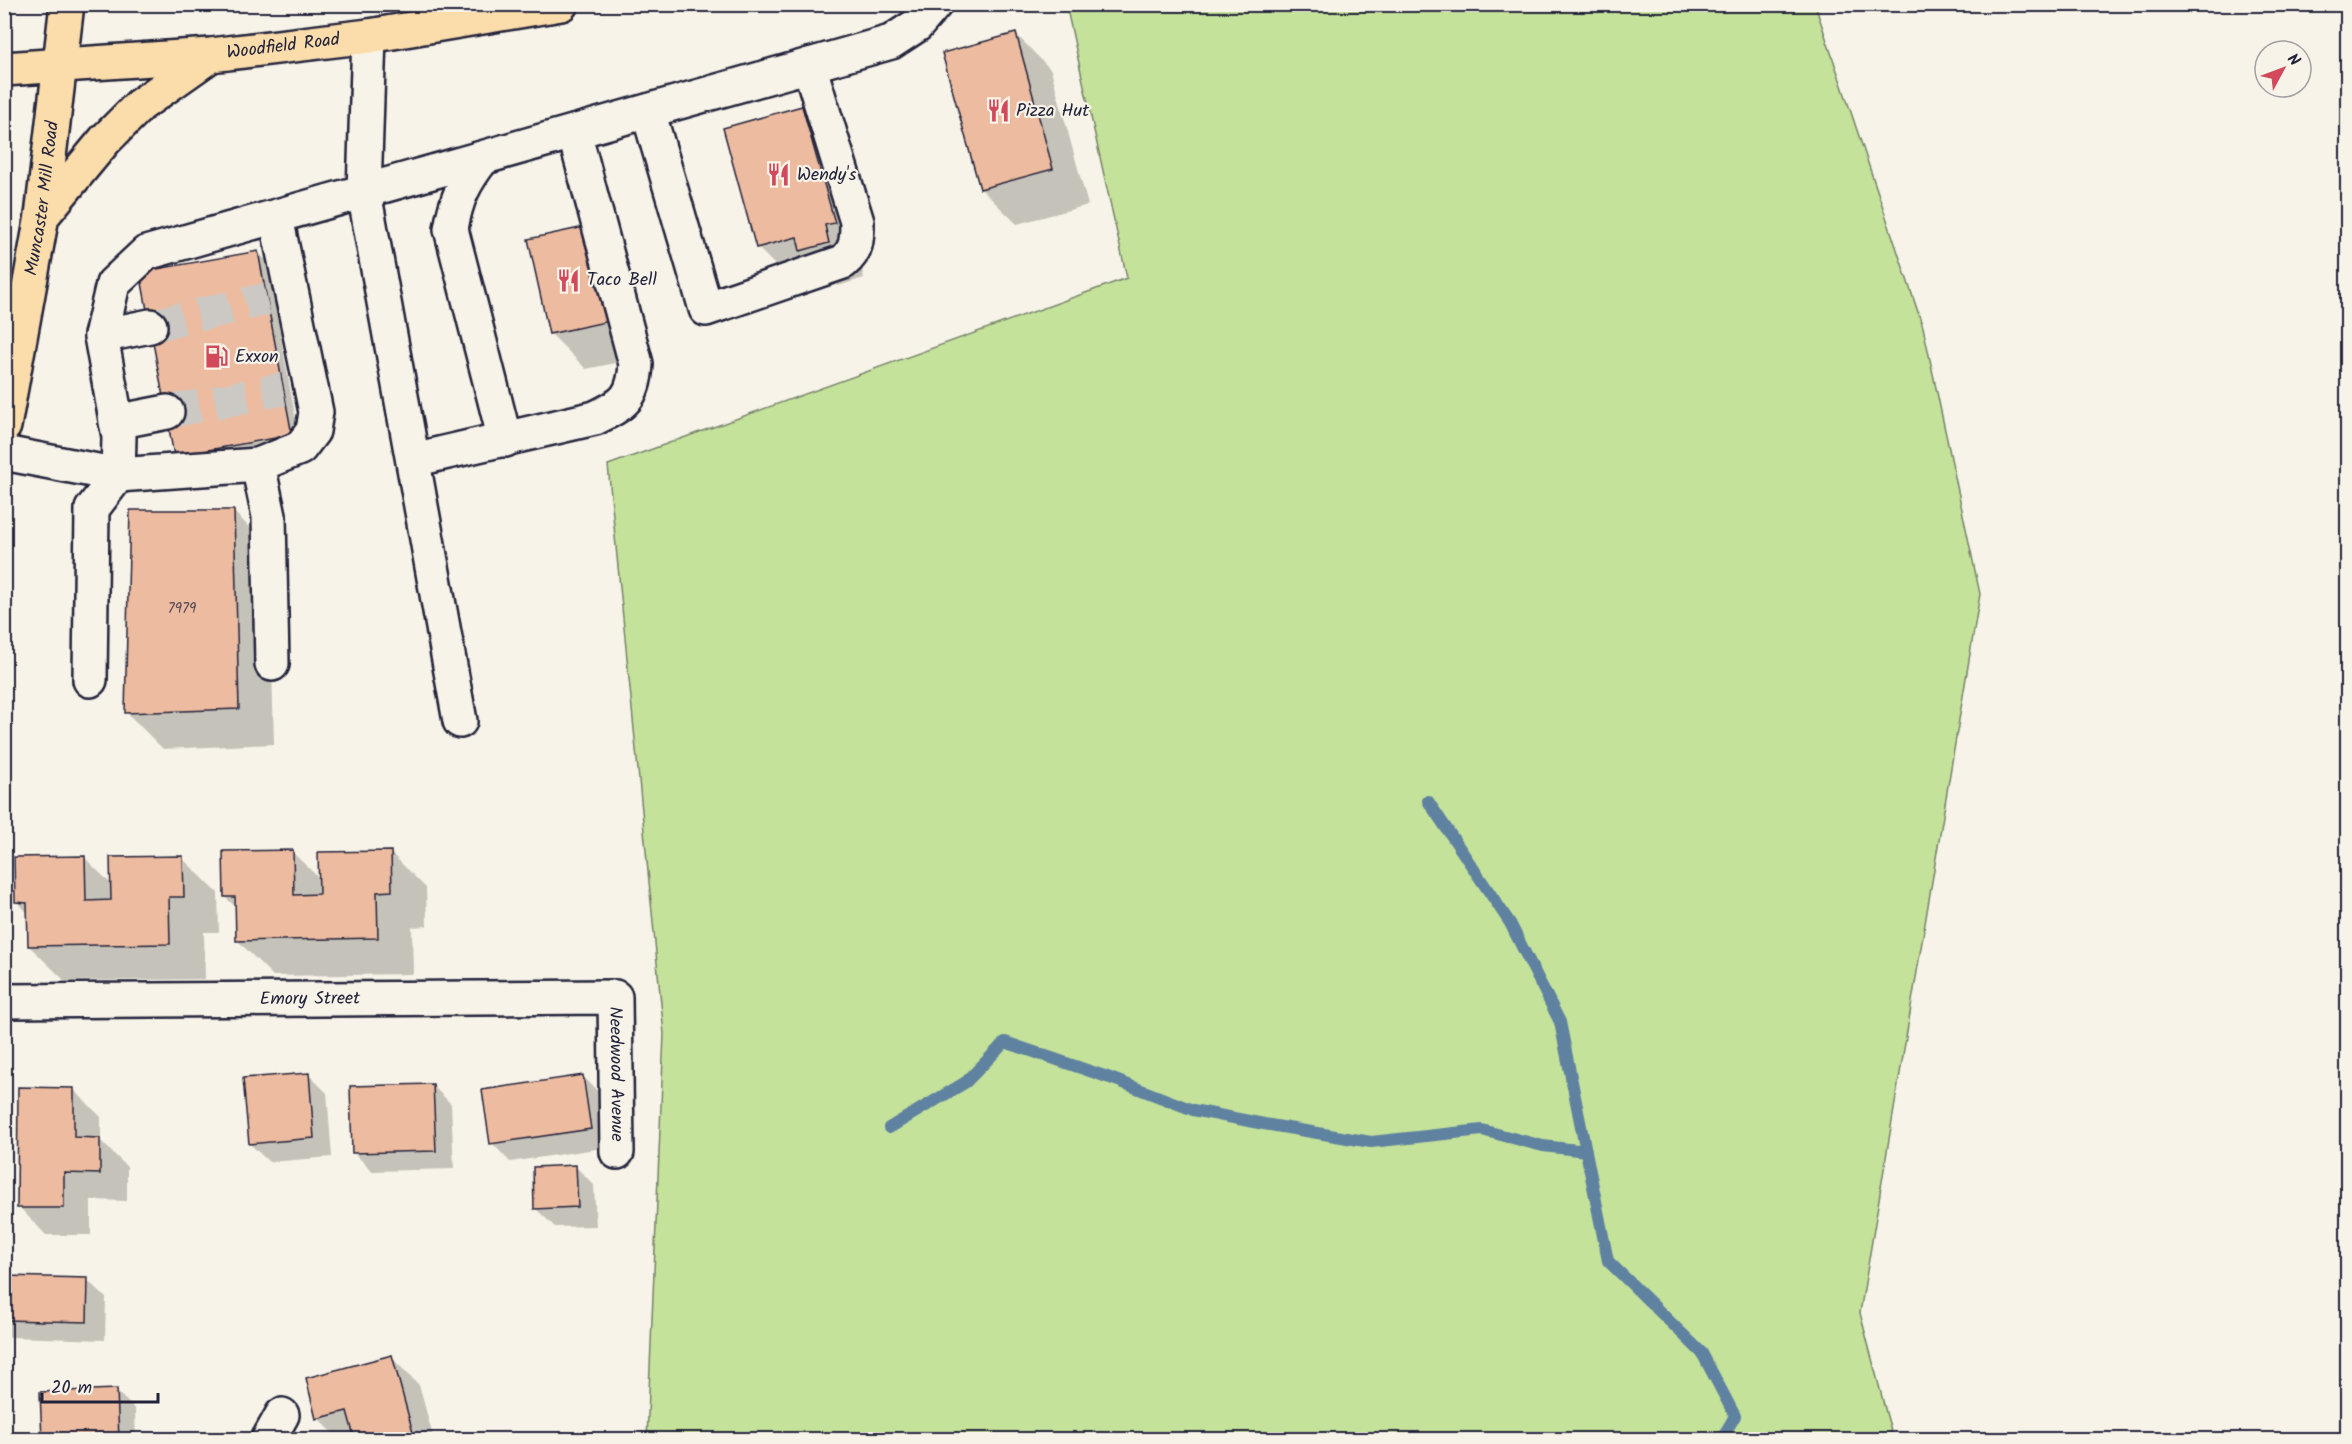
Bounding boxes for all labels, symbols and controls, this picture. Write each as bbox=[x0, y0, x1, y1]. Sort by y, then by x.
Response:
street label: Woodfield Road bbox=[225, 25, 342, 68]
north arrow bbox=[2253, 39, 2313, 99]
text: N bbox=[2280, 48, 2306, 72]
place label: Pizza Hut bbox=[1016, 97, 1090, 126]
restaurant icon: Pizza Hut bbox=[985, 98, 1011, 124]
street label: Muncaster Mill Road bbox=[17, 119, 68, 278]
place label: Wendy's bbox=[797, 161, 857, 190]
restaurant icon: Wendy's bbox=[766, 162, 792, 188]
place label: Taco Bell bbox=[587, 266, 657, 295]
restaurant icon: Taco Bell bbox=[556, 267, 582, 293]
place label: Exxon bbox=[235, 343, 279, 372]
fuel station icon: Exxon bbox=[204, 344, 230, 370]
house number: 7979 bbox=[168, 597, 197, 621]
street label: Emory Street bbox=[260, 984, 361, 1014]
street label: Needwood Avenue bbox=[601, 1006, 631, 1142]
scale bar bbox=[42, 1366, 158, 1404]
text: 20 m bbox=[51, 1374, 92, 1403]

